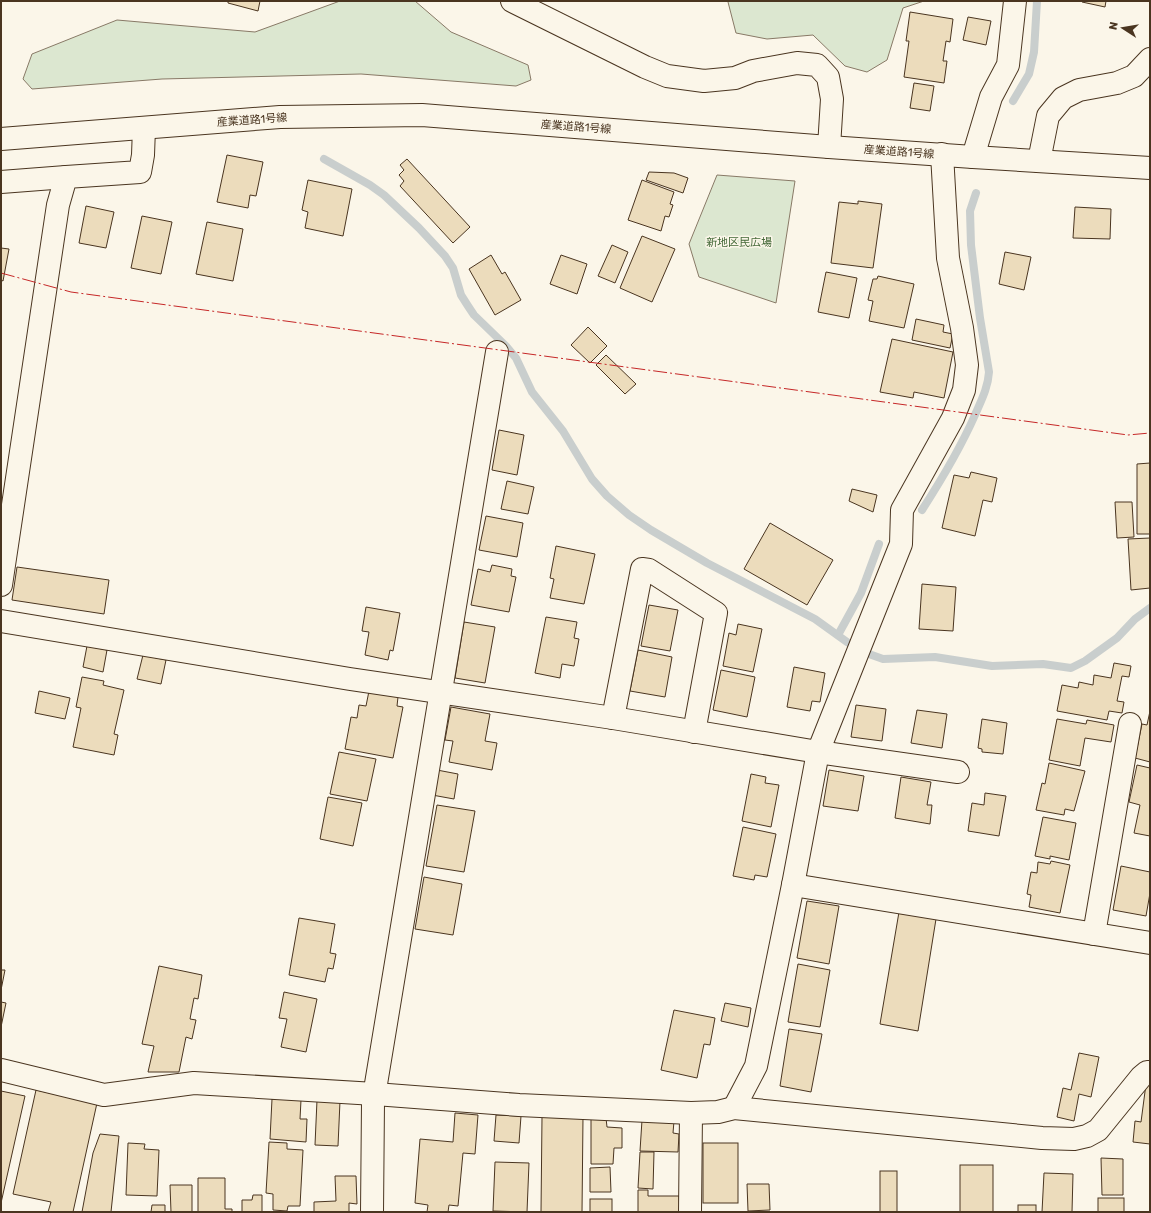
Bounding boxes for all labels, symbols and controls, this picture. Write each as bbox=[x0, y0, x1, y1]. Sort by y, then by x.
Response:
north arrow bbox=[1103, 8, 1143, 48]
text: N bbox=[1107, 21, 1121, 31]
street label: 産業道路1号線 bbox=[216, 111, 288, 129]
street label: 産業道路1号線 bbox=[540, 118, 612, 136]
street label: 産業道路1号線 bbox=[863, 143, 935, 161]
park label: 新地区民広場 bbox=[706, 236, 772, 249]

